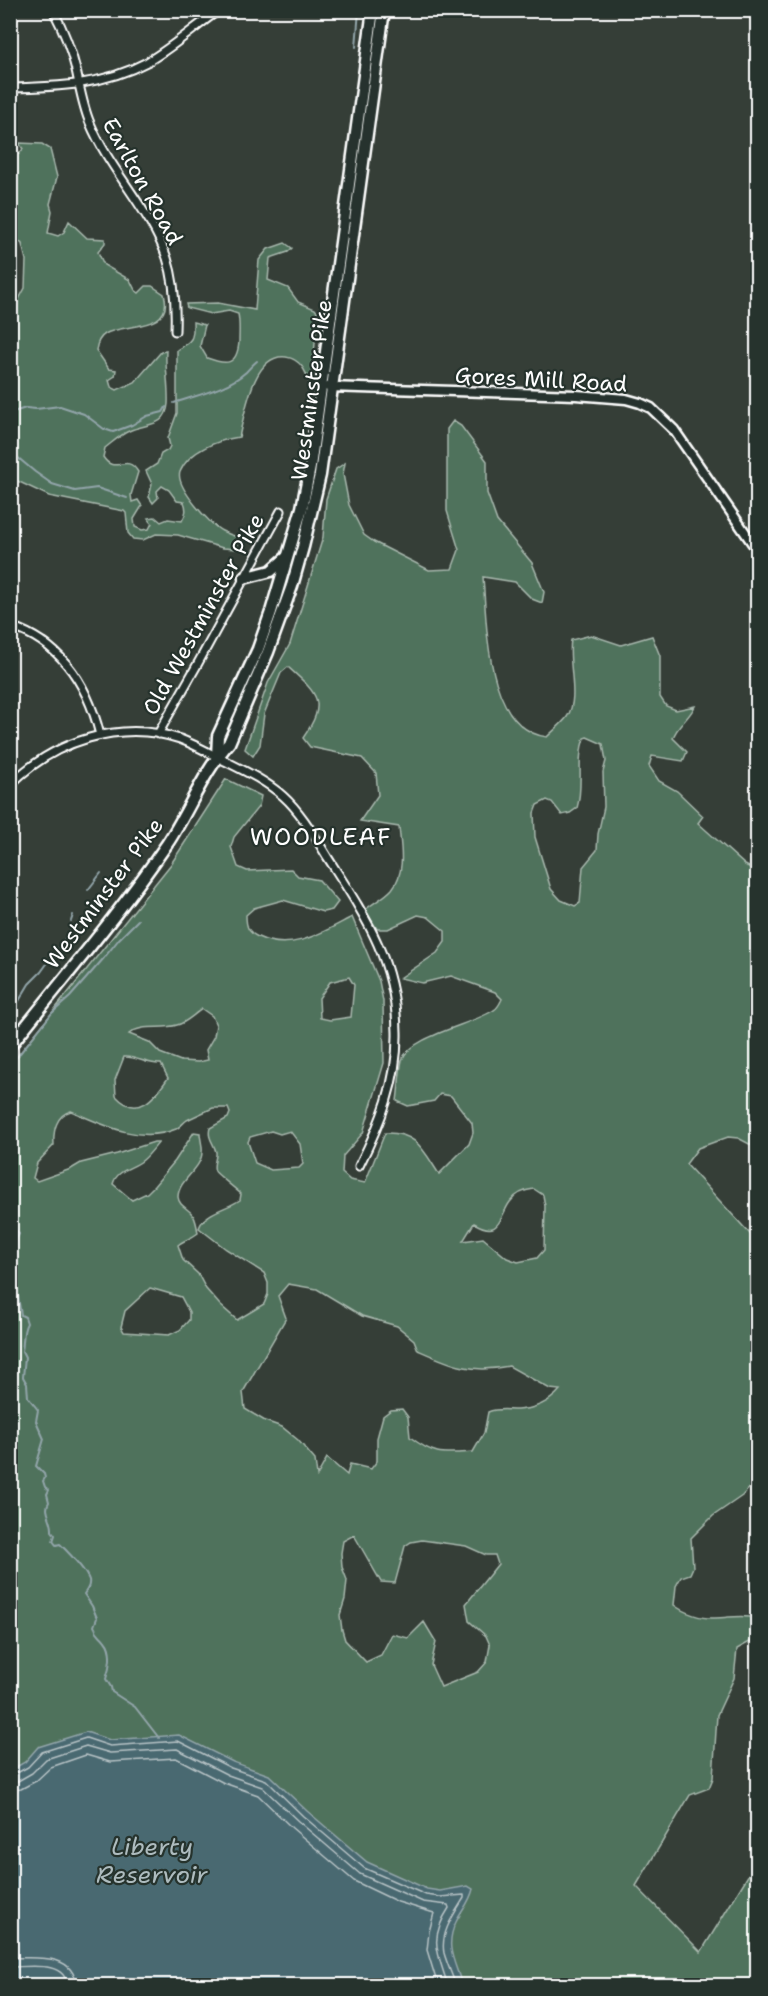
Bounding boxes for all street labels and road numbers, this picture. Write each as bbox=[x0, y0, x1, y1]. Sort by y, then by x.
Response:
street label: Earlton Road bbox=[96, 112, 189, 250]
street label: Westminster Pike bbox=[284, 298, 339, 482]
street label: Gores Mill Road bbox=[454, 361, 628, 398]
street label: Old Westminster Pike bbox=[136, 508, 271, 720]
street label: Westminster Pike bbox=[37, 812, 170, 975]

